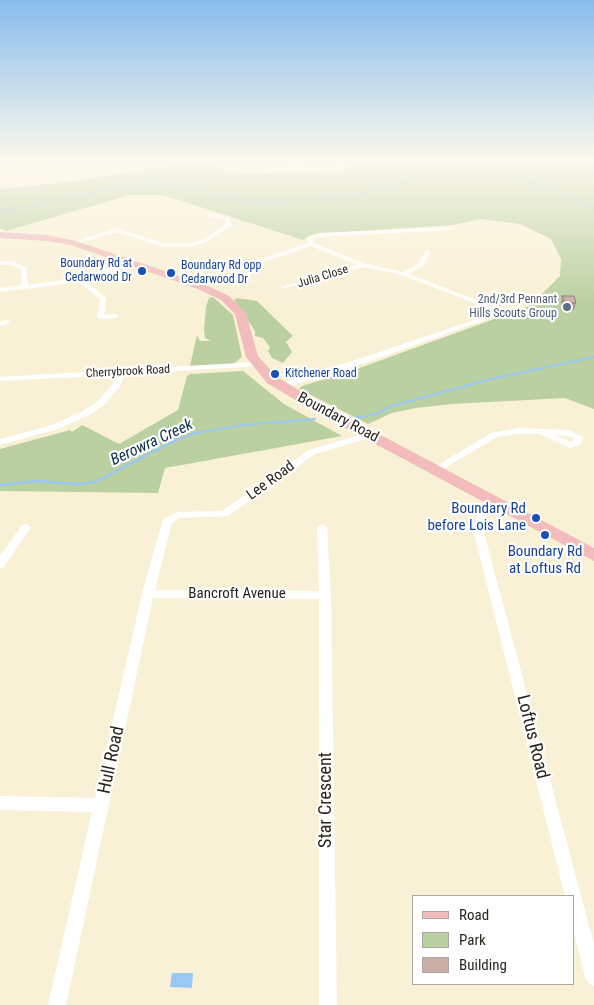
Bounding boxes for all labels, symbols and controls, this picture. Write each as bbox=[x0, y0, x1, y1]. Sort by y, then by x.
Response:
place label: Boundary Rd at Cedarwood Dr bbox=[60, 257, 132, 285]
place label: Boundary Rd opp Cedarwood Dr bbox=[181, 259, 261, 287]
street label: Julia Close bbox=[296, 262, 350, 292]
marker: Boundary Rd at Cedarwood Dr bbox=[136, 265, 148, 277]
marker: Boundary Rd opp Cedarwood Dr bbox=[165, 267, 177, 279]
place label: 2nd/3rd Pennant Hills Scouts Group bbox=[469, 293, 557, 321]
marker: 2nd/3rd Pennant Hills Scouts Group bbox=[561, 301, 573, 313]
street label: Cherrybrook Road bbox=[85, 363, 171, 381]
place label: Kitchener Road bbox=[285, 367, 357, 381]
marker: Kitchener Road bbox=[269, 368, 281, 380]
street label: Boundary Road bbox=[294, 389, 382, 447]
water label: Berowra Creek bbox=[108, 416, 196, 470]
street label: Lee Road bbox=[244, 458, 298, 504]
place label: Boundary Rd before Lois Lane bbox=[427, 500, 526, 535]
marker: Boundary Rd before Lois Lane bbox=[530, 512, 542, 524]
marker: Boundary Rd at Loftus Rd bbox=[539, 529, 551, 541]
place label: Boundary Rd at Loftus Rd bbox=[508, 543, 582, 578]
street label: Bancroft Avenue bbox=[188, 585, 286, 603]
street label: Loftus Road bbox=[511, 693, 553, 781]
street label: Hull Road bbox=[94, 724, 130, 796]
street label: Star Crescent bbox=[315, 752, 337, 848]
legend bbox=[412, 895, 574, 985]
text: Road bbox=[459, 906, 489, 924]
text: Park bbox=[459, 931, 486, 949]
text: Building bbox=[459, 956, 507, 974]

